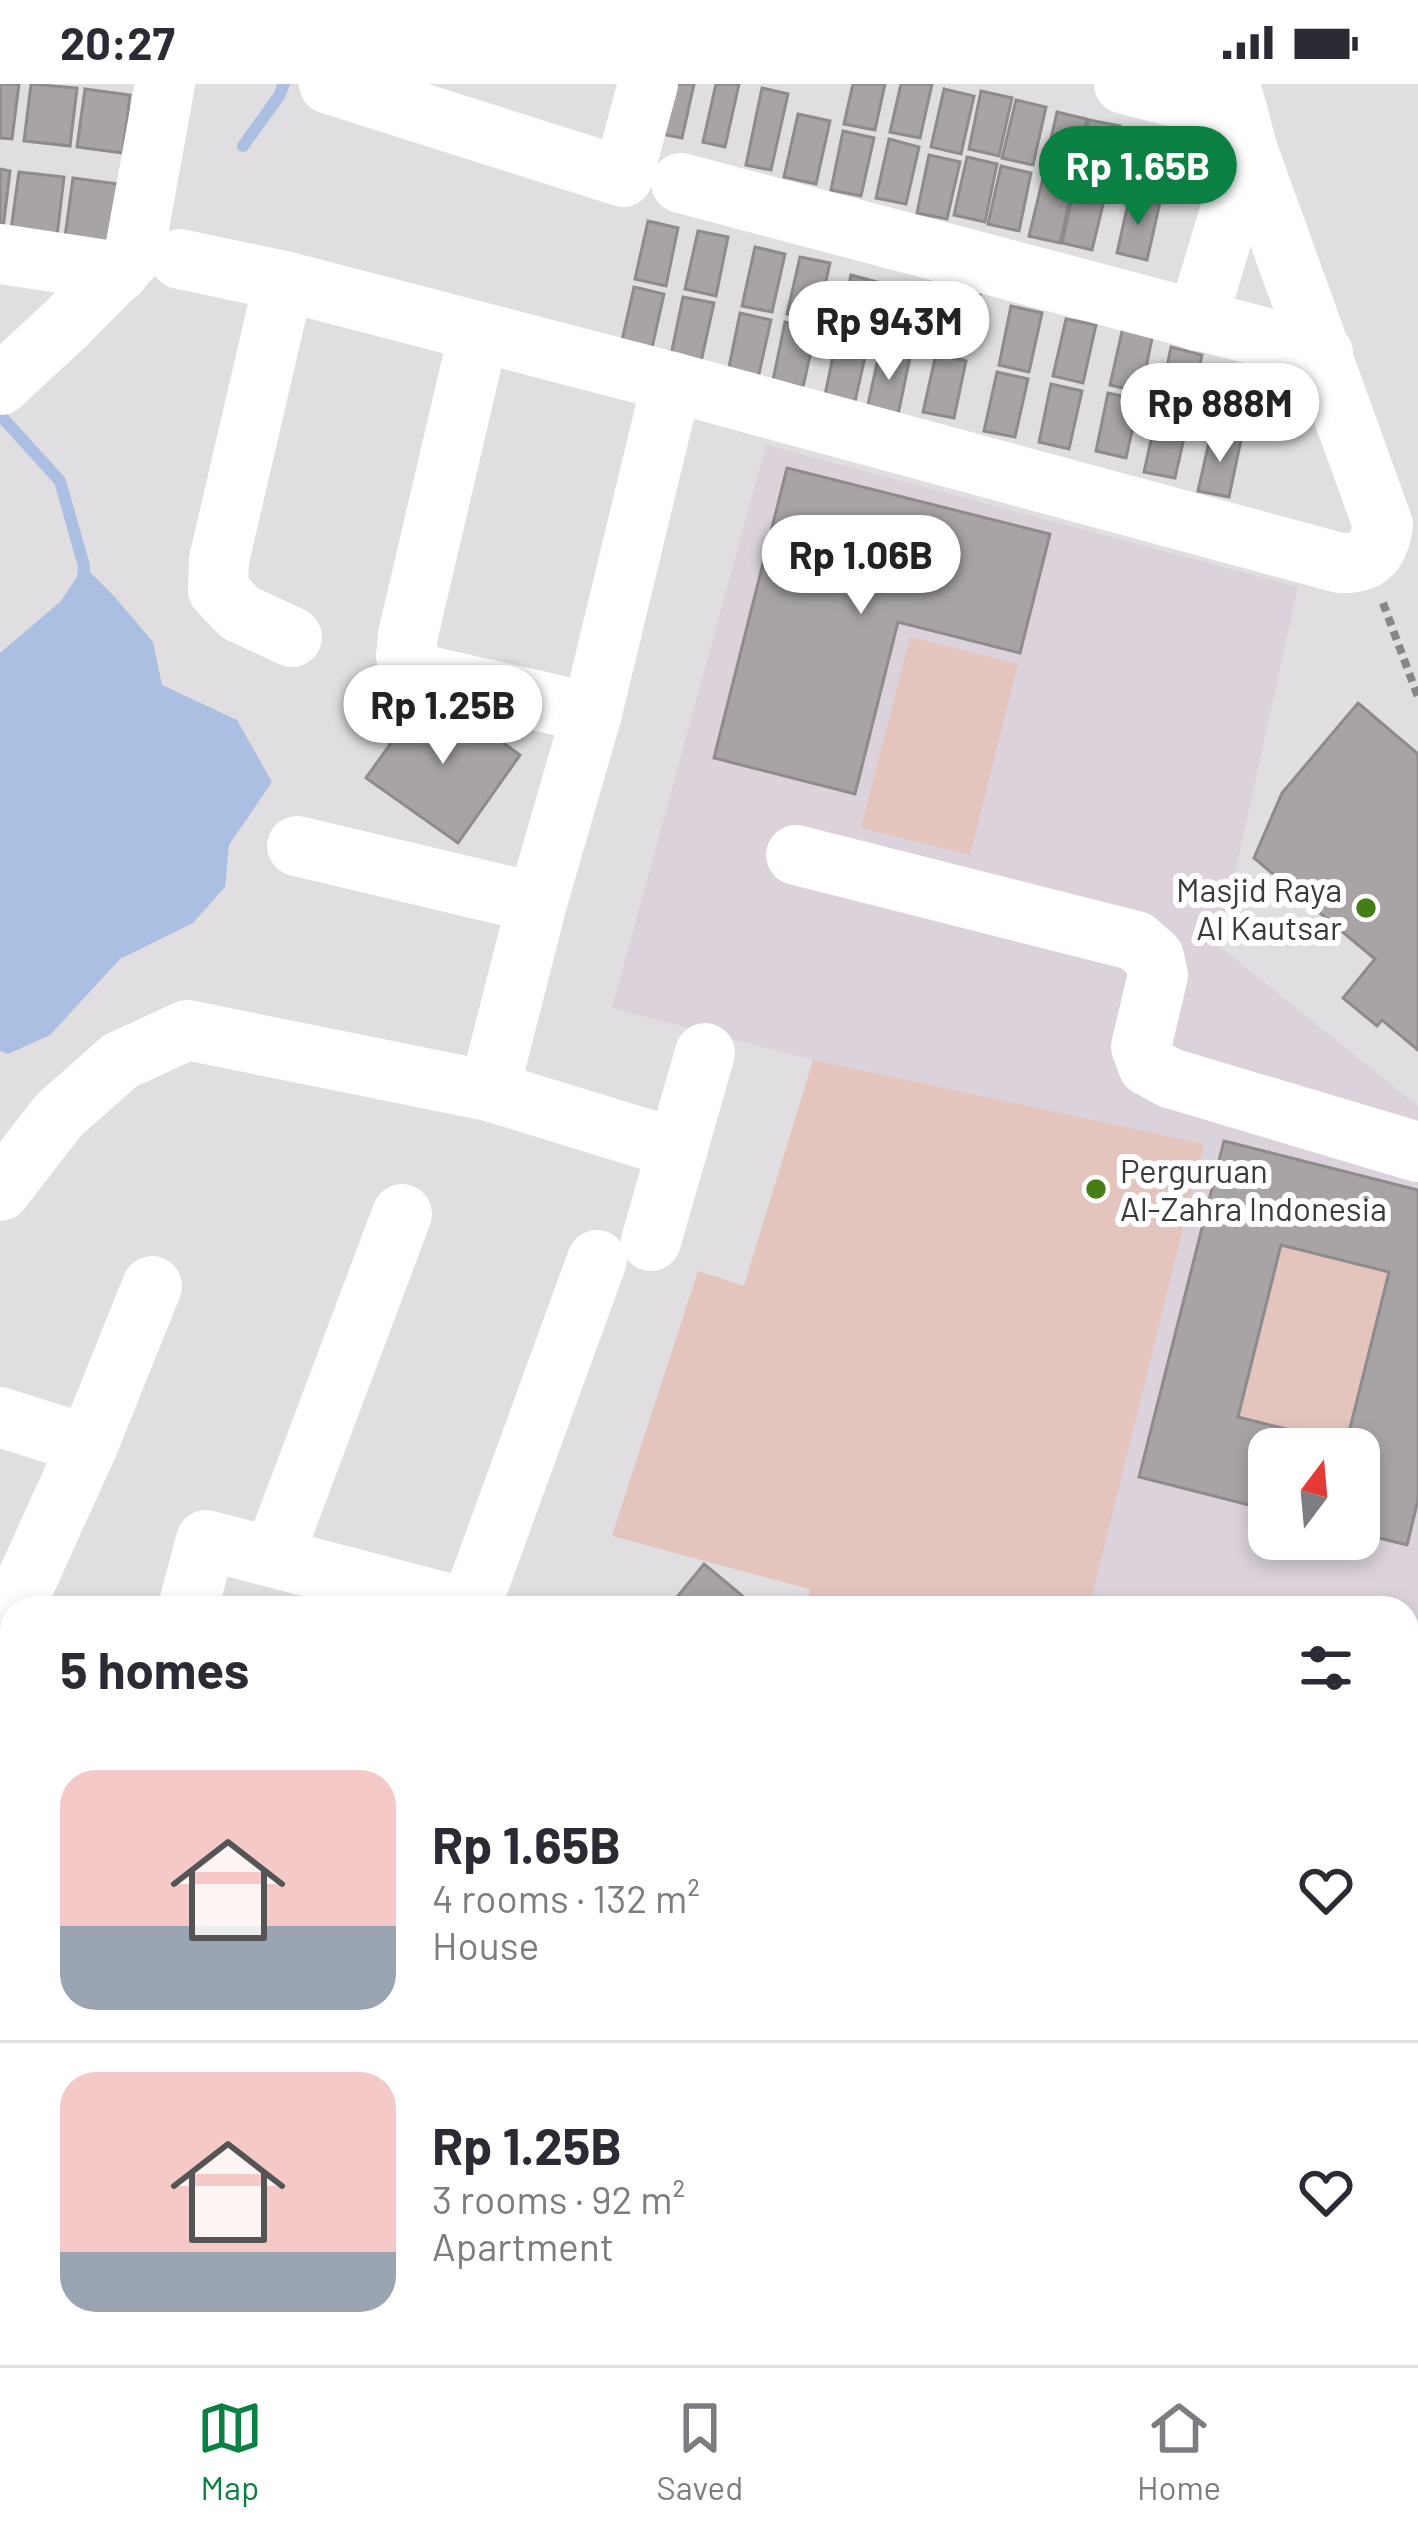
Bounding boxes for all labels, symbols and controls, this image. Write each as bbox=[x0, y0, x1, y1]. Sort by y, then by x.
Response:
text: 20:27 bbox=[60, 15, 175, 69]
pin: Rp 1.65B bbox=[1014, 126, 1262, 228]
text: Rp 1.65B bbox=[1066, 141, 1210, 188]
pin: Rp 943M bbox=[778, 281, 1000, 383]
text: Rp 943M bbox=[815, 296, 963, 343]
pin: Rp 888M bbox=[1109, 363, 1331, 465]
text: Rp 888M bbox=[1147, 378, 1293, 425]
pin: Rp 1.06B bbox=[737, 515, 985, 617]
text: Rp 1.06B bbox=[789, 530, 933, 577]
pin: Rp 1.25B bbox=[319, 665, 567, 767]
text: Rp 1.25B bbox=[370, 680, 516, 727]
place label: Masjid Raya Al Kautsar bbox=[1176, 869, 1342, 947]
marker: Masjid Raya Al Kautsar bbox=[1353, 895, 1379, 921]
place label: Perguruan Al-Zahra Indonesia bbox=[1120, 1150, 1387, 1228]
marker: Perguruan Al-Zahra Indonesia bbox=[1083, 1176, 1109, 1202]
north arrow bbox=[1248, 1428, 1380, 1560]
map controls bbox=[1248, 1428, 1380, 1560]
icon: filters bbox=[1293, 1635, 1359, 1701]
text: 5 homes bbox=[60, 1638, 249, 1699]
text: Rp 1.65B bbox=[432, 1813, 621, 1874]
icon: home bbox=[156, 1818, 300, 1962]
icon: heart bbox=[1293, 1857, 1359, 1923]
text: 4 rooms · 132 m² bbox=[432, 1874, 700, 1921]
text: House bbox=[432, 1921, 539, 1968]
text: Rp 1.25B bbox=[432, 2114, 622, 2175]
icon: home bbox=[156, 2120, 300, 2264]
icon: heart bbox=[1293, 2159, 1359, 2225]
text: 3 rooms · 92 m² bbox=[432, 2175, 685, 2222]
text: Apartment bbox=[432, 2222, 614, 2269]
tab: Map bbox=[197, 2395, 263, 2507]
tab: Saved bbox=[657, 2395, 743, 2507]
tab: Home bbox=[1137, 2395, 1221, 2507]

